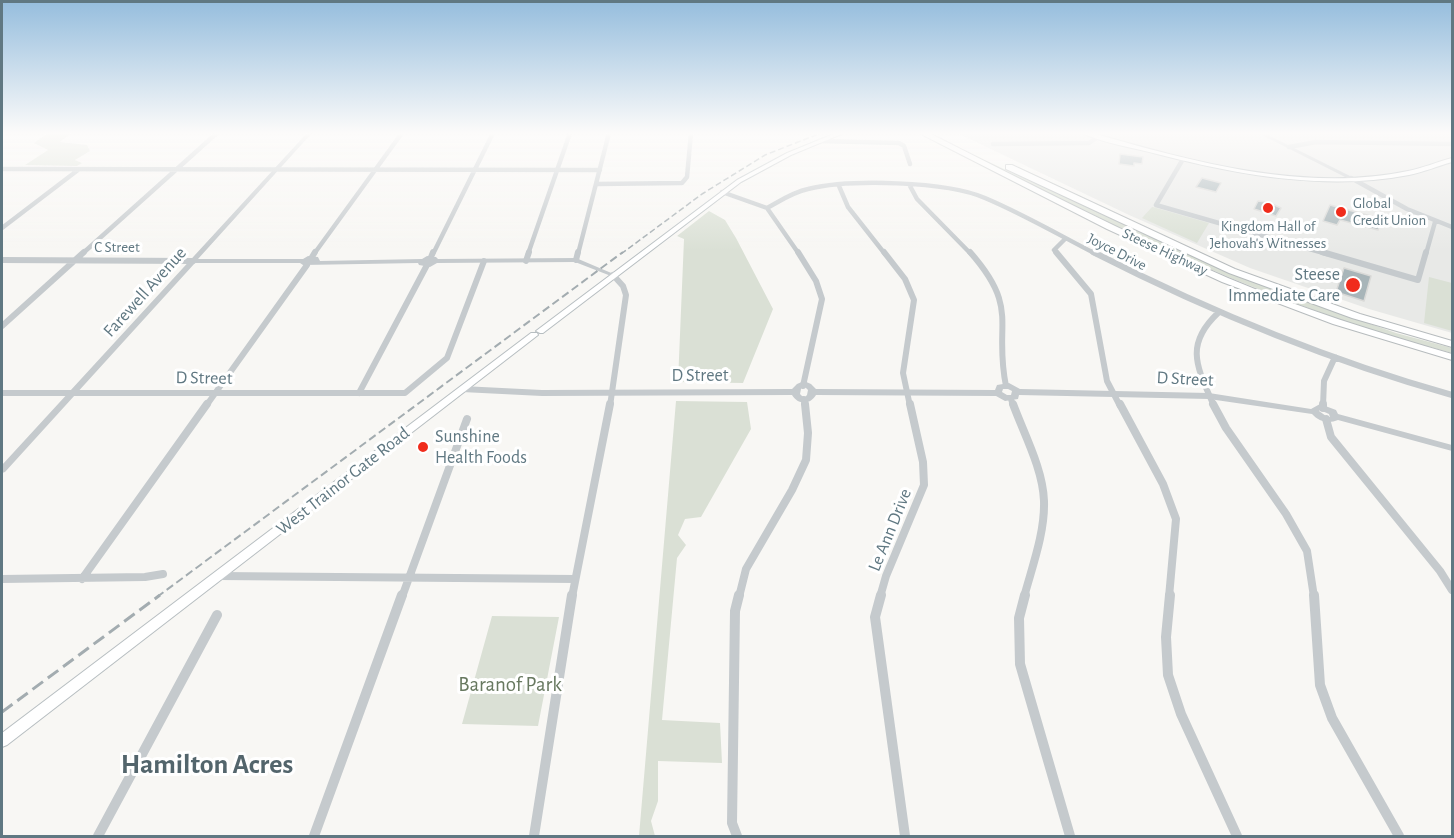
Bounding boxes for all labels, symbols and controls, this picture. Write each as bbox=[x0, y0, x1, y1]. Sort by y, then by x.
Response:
place label: Global Credit Union bbox=[1353, 194, 1426, 229]
marker: Kingdom Hall of Jehovah's Witnesses bbox=[1261, 201, 1275, 215]
marker: Global Credit Union bbox=[1334, 205, 1348, 219]
place label: Kingdom Hall of Jehovah's Witnesses bbox=[1210, 217, 1326, 252]
street label: Steese Highway bbox=[1119, 224, 1211, 280]
street label: Joyce Drive bbox=[1084, 229, 1150, 275]
street label: C Street bbox=[94, 238, 140, 256]
street label: Farewell Avenue bbox=[99, 242, 191, 342]
place label: Steese Immediate Care bbox=[1228, 264, 1340, 306]
marker: Steese Immediate Care bbox=[1344, 276, 1362, 294]
street label: D Street bbox=[672, 365, 728, 387]
street label: D Street bbox=[175, 367, 233, 389]
street label: D Street bbox=[1156, 367, 1214, 391]
street label: West Trainor Gate Road bbox=[272, 422, 414, 540]
place label: Sunshine Health Foods bbox=[435, 426, 527, 468]
marker: Sunshine Health Foods bbox=[416, 440, 430, 454]
street label: Le Ann Drive bbox=[864, 485, 916, 575]
park label: Baranof Park bbox=[458, 672, 562, 698]
district label: Hamilton Acres bbox=[121, 748, 293, 782]

